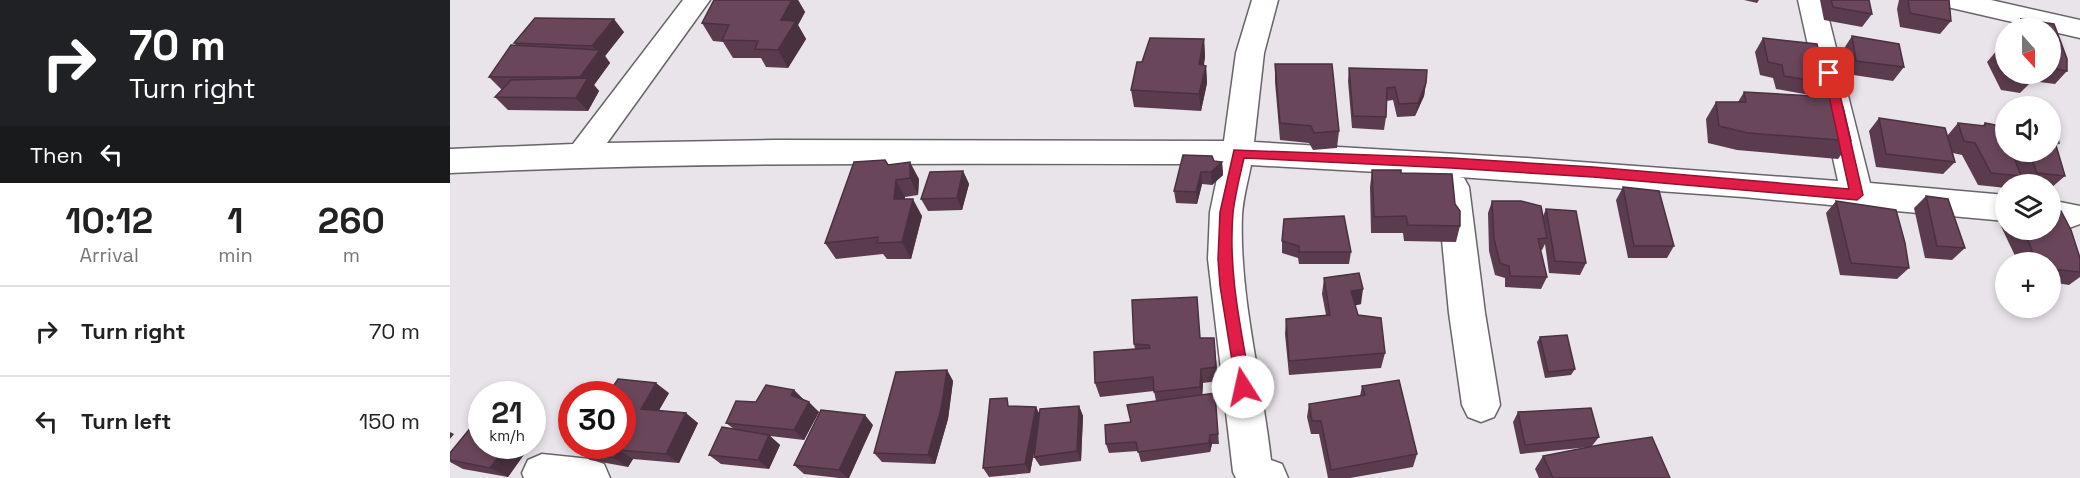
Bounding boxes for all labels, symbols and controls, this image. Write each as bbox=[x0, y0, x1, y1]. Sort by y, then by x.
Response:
north arrow bbox=[1995, 18, 2061, 84]
map controls bbox=[1995, 18, 2061, 318]
text: 70 m bbox=[129, 19, 226, 72]
icon: right bbox=[30, 24, 108, 102]
pin bbox=[1803, 47, 1854, 98]
icon: arrive bbox=[1812, 56, 1845, 89]
text: Turn right bbox=[129, 71, 256, 106]
button: sound bbox=[1995, 96, 2061, 162]
icon: left bbox=[95, 138, 128, 171]
text: Then bbox=[30, 141, 83, 169]
button: layers bbox=[1995, 174, 2061, 240]
text: 10:12 bbox=[65, 198, 153, 244]
text: 1 bbox=[227, 198, 244, 244]
text: 260 bbox=[318, 198, 385, 244]
text: Arrival bbox=[79, 242, 139, 268]
text: min bbox=[218, 242, 253, 268]
text: m bbox=[343, 242, 360, 268]
button: + bbox=[1995, 252, 2061, 318]
icon: right bbox=[30, 315, 63, 348]
text: Turn right bbox=[81, 317, 186, 345]
text: 70 m bbox=[369, 317, 420, 345]
position arrow bbox=[1211, 355, 1275, 419]
speed limit sign: 30 bbox=[558, 381, 636, 459]
text: 21 bbox=[491, 393, 523, 432]
icon: left bbox=[30, 405, 63, 438]
text: Turn left bbox=[81, 407, 171, 435]
text: 150 m bbox=[359, 407, 420, 435]
text: km/h bbox=[489, 426, 525, 445]

